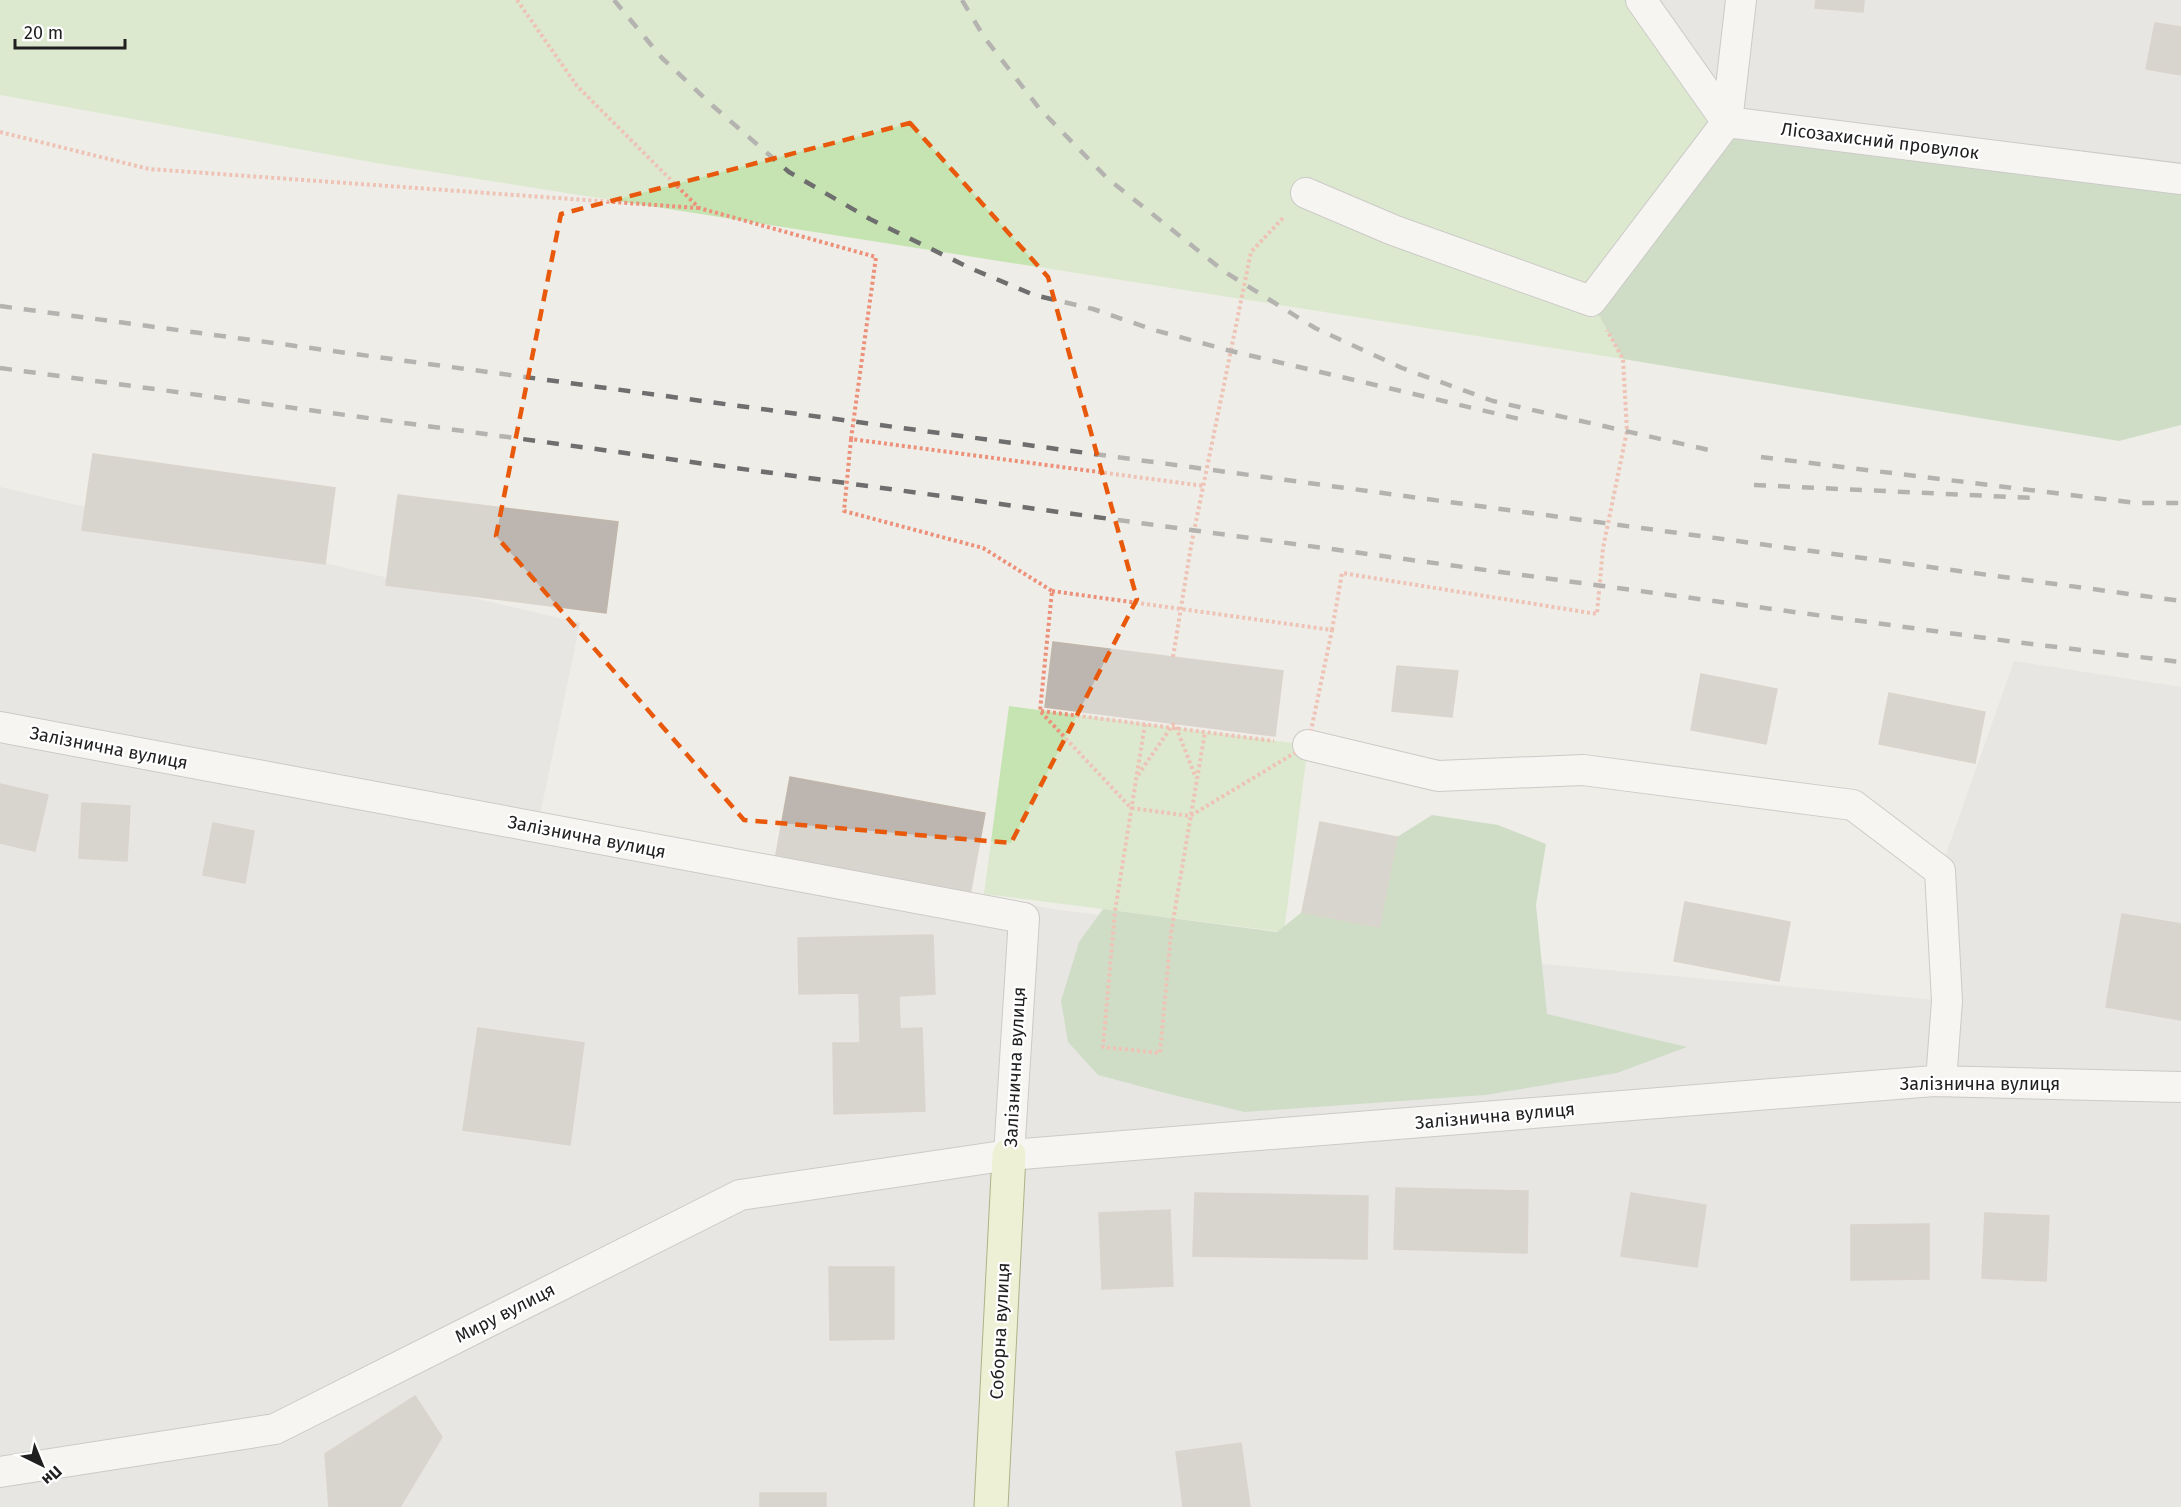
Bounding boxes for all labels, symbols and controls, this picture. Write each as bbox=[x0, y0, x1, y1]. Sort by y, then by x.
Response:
scale bar bbox=[15, 12, 124, 50]
text: 20 m bbox=[24, 22, 63, 44]
street label: Лісозахисний провулок bbox=[1780, 118, 1981, 164]
street label: Залізнична вулиця bbox=[28, 722, 190, 774]
street label: Залізнична вулиця bbox=[506, 811, 668, 863]
street label: Залізнична вулиця bbox=[1000, 986, 1030, 1148]
street label: Залізнична вулиця bbox=[1900, 1073, 2060, 1095]
street label: Залізнична вулиця bbox=[1414, 1098, 1576, 1134]
street label: Соборна вулиця bbox=[985, 1262, 1015, 1400]
street label: Миру вулиця bbox=[451, 1278, 559, 1348]
north arrow bbox=[12, 1435, 72, 1495]
text: Пн bbox=[38, 1462, 66, 1489]

